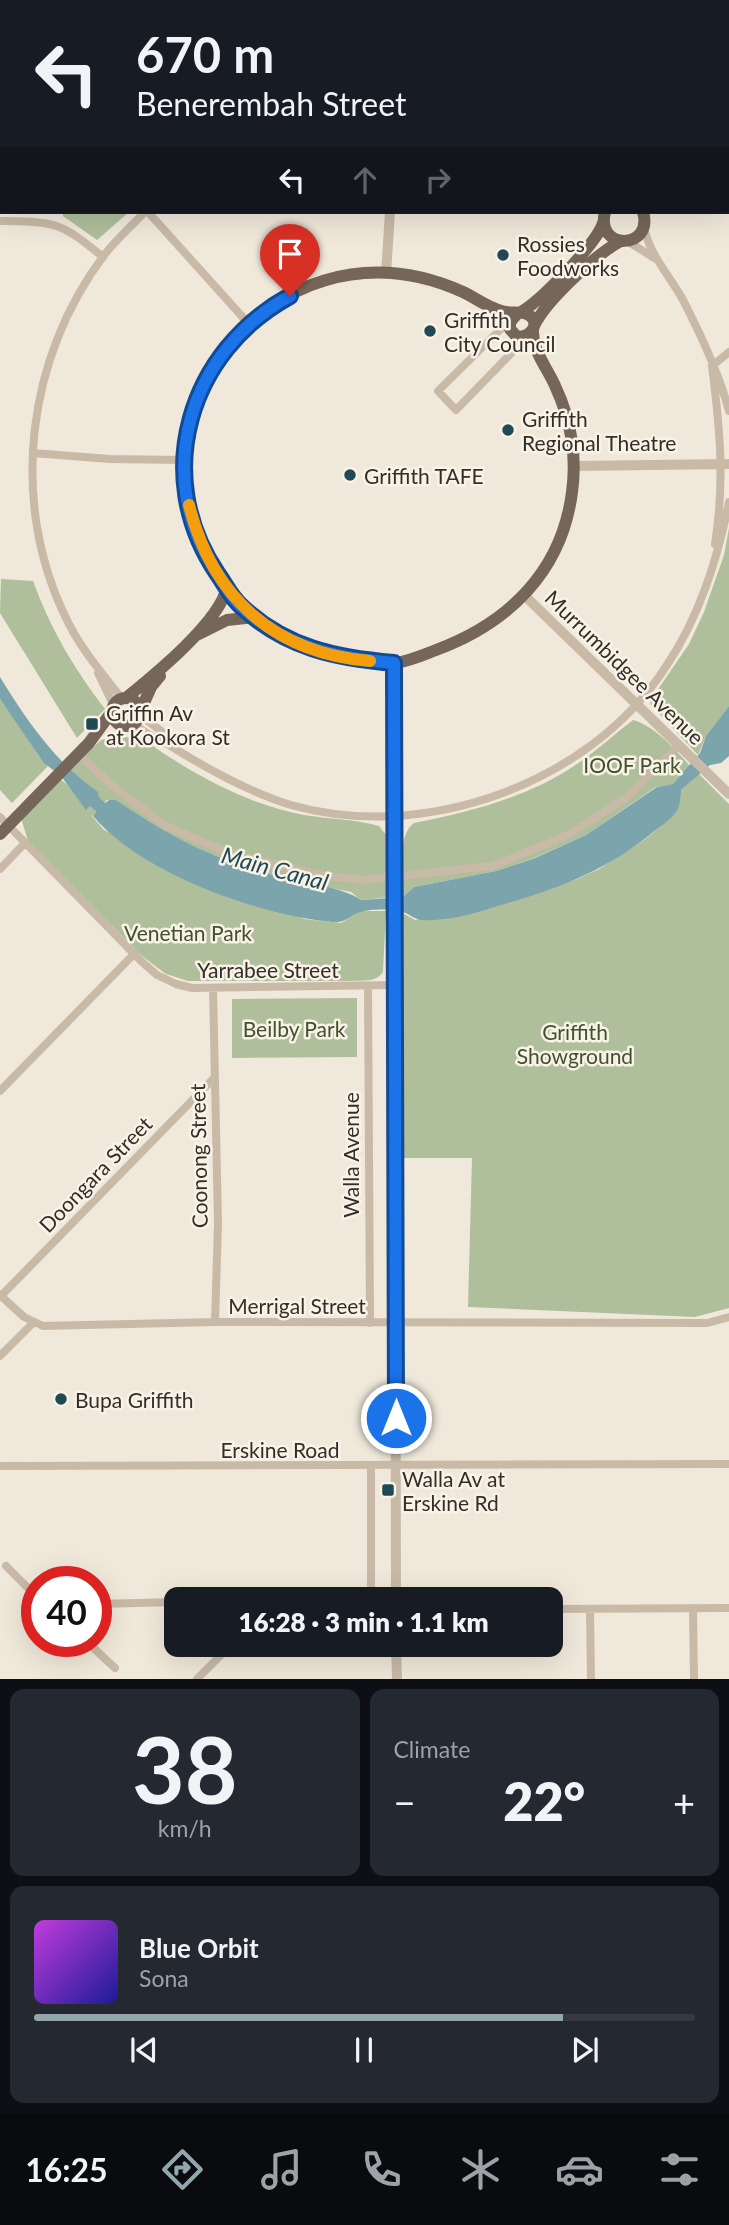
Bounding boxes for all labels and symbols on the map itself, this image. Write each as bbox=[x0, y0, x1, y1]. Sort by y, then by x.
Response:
pin bbox=[260, 224, 320, 296]
place label: Rossies Foodworks bbox=[517, 231, 619, 280]
marker: Rossies Foodworks bbox=[495, 247, 511, 263]
place label: Griffith City Council bbox=[444, 307, 555, 356]
marker: Griffith City Council bbox=[422, 323, 438, 339]
place label: Griffith Regional Theatre bbox=[522, 406, 676, 455]
marker: Griffith Regional Theatre bbox=[500, 422, 516, 438]
place label: Griffith TAFE bbox=[364, 463, 484, 488]
marker: Griffith TAFE bbox=[342, 467, 358, 483]
street label: Murrumbidgee Avenue bbox=[540, 585, 710, 749]
place label: Griffin Av at Kookora St bbox=[106, 700, 230, 749]
marker: Griffin Av at Kookora St bbox=[84, 716, 100, 732]
park label: IOOF Park bbox=[583, 752, 681, 777]
water label: Main Canal bbox=[219, 840, 331, 896]
park label: Venetian Park bbox=[124, 920, 252, 945]
street label: Yarrabee Street bbox=[197, 957, 339, 982]
park label: Beilby Park bbox=[243, 1016, 346, 1041]
park label: Griffith Showground bbox=[517, 1019, 633, 1068]
street label: Coonong Street bbox=[184, 1083, 212, 1228]
street label: Walla Avenue bbox=[338, 1092, 363, 1218]
street label: Doongara Street bbox=[33, 1111, 157, 1237]
street label: Merrigal Street bbox=[228, 1293, 366, 1318]
position arrow bbox=[359, 1381, 433, 1455]
place label: Bupa Griffith bbox=[75, 1387, 193, 1412]
marker: Bupa Griffith bbox=[53, 1391, 69, 1407]
street label: Erskine Road bbox=[221, 1437, 339, 1462]
place label: Walla Av at Erskine Rd bbox=[402, 1466, 505, 1515]
marker: Walla Av at Erskine Rd bbox=[380, 1482, 396, 1498]
speed limit sign: 40 bbox=[21, 1566, 112, 1657]

